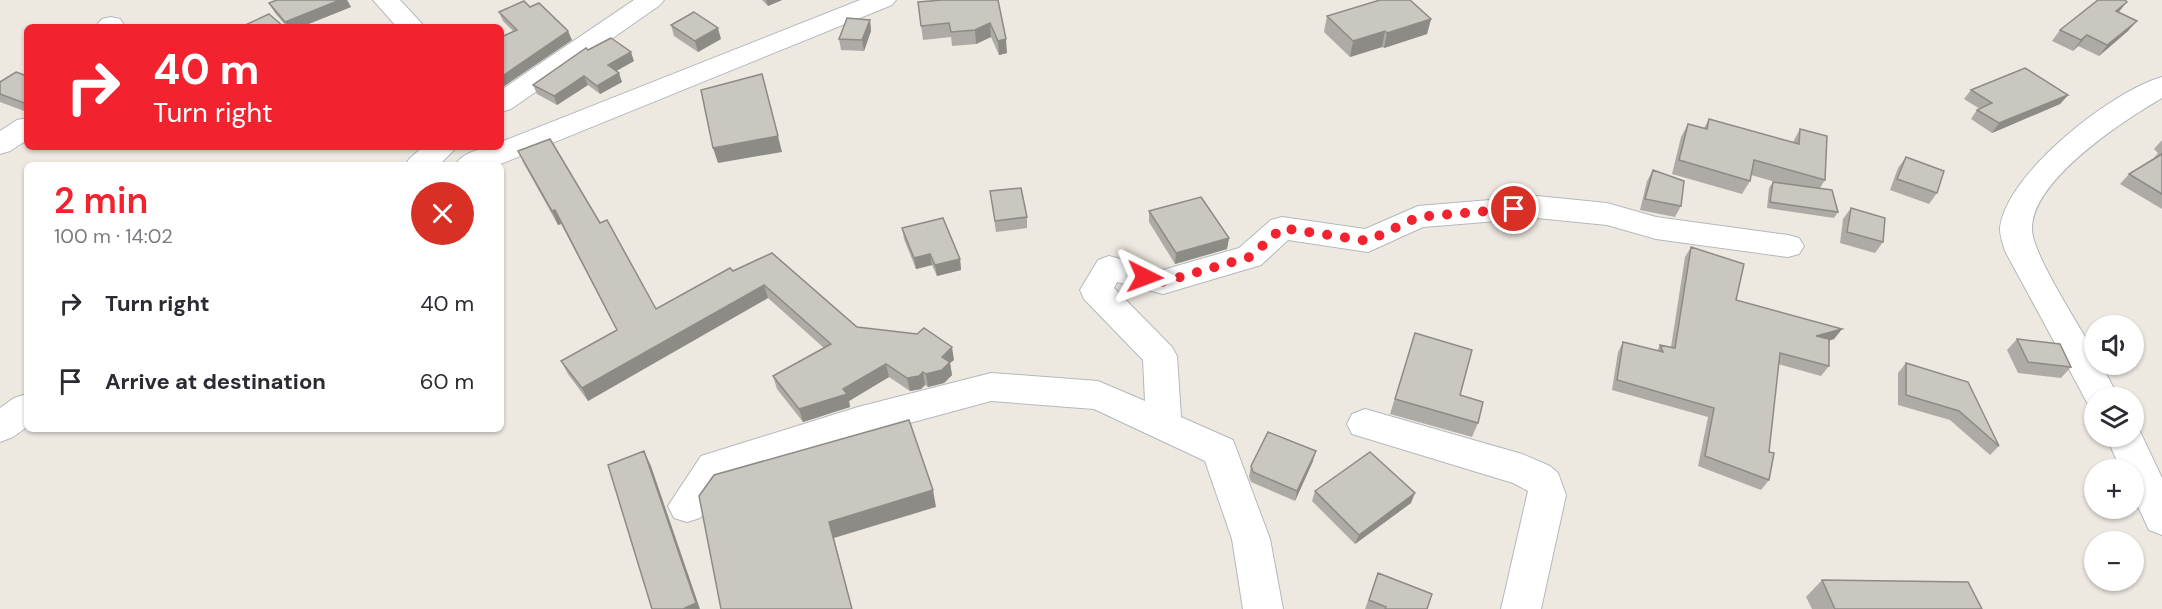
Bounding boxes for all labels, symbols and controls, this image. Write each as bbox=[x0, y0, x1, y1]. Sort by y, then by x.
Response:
text: 40 m bbox=[153, 42, 259, 97]
icon: right bbox=[54, 48, 132, 126]
text: Turn right bbox=[153, 95, 273, 130]
text: 2 min bbox=[54, 177, 148, 224]
button: close bbox=[411, 182, 474, 245]
pin bbox=[1488, 183, 1539, 234]
icon: arrive bbox=[1497, 192, 1530, 225]
text: 100 m · 14:02 bbox=[54, 223, 173, 249]
position arrow bbox=[1113, 245, 1177, 309]
icon: right bbox=[54, 287, 87, 320]
text: Turn right bbox=[105, 289, 210, 318]
text: 40 m bbox=[420, 289, 474, 318]
map controls bbox=[2084, 315, 2144, 591]
button: sound bbox=[2084, 315, 2144, 375]
icon: arrive bbox=[54, 365, 87, 398]
text: Arrive at destination bbox=[105, 367, 326, 396]
text: 60 m bbox=[420, 367, 474, 396]
button: layers bbox=[2084, 387, 2144, 447]
button: + bbox=[2084, 459, 2144, 519]
button: − bbox=[2084, 531, 2144, 591]

